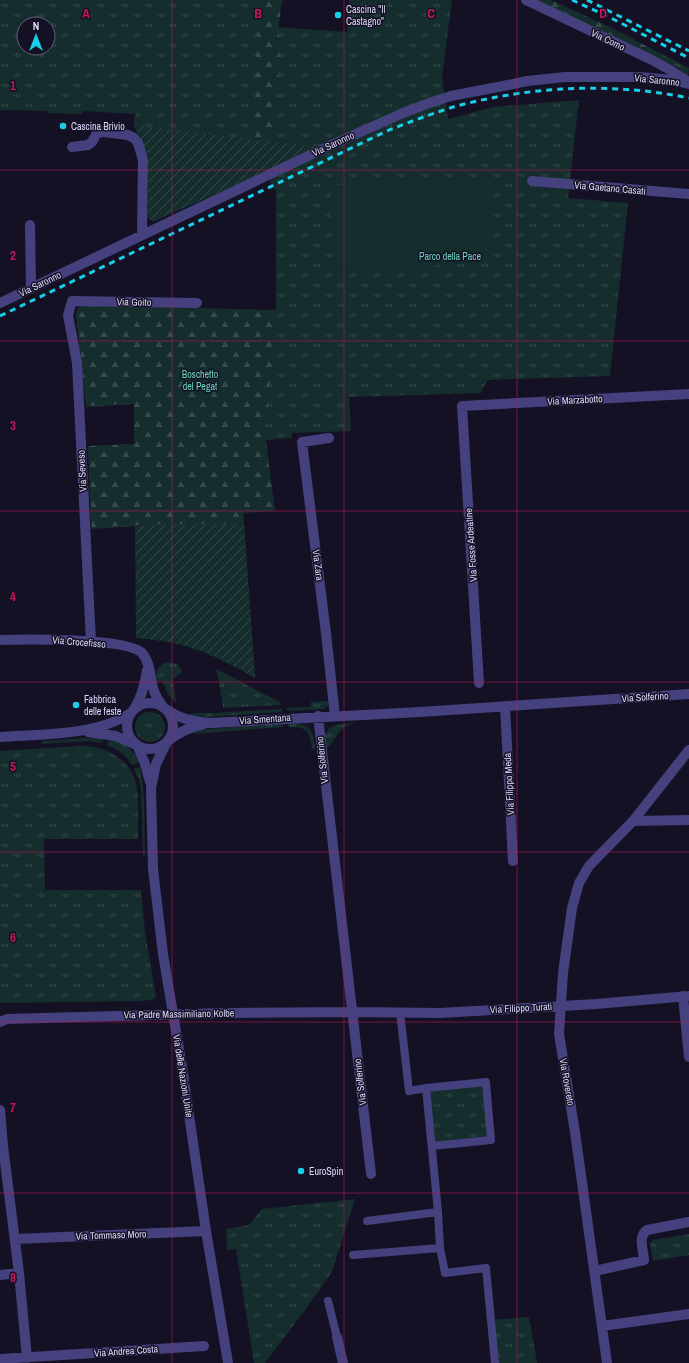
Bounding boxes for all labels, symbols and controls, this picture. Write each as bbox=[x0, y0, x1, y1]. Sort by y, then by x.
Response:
place label: Cascina "Il Castagno" bbox=[346, 3, 386, 28]
text: A bbox=[82, 5, 90, 22]
text: B bbox=[254, 5, 262, 22]
text: C bbox=[427, 5, 435, 22]
text: D bbox=[599, 5, 607, 22]
marker: Cascina "Il Castagno" bbox=[333, 10, 343, 20]
north arrow bbox=[16, 16, 56, 56]
text: N bbox=[33, 19, 39, 33]
street label: Via Como bbox=[589, 26, 628, 54]
street label: Via Saronno bbox=[634, 71, 681, 89]
text: 1 bbox=[10, 77, 16, 94]
place label: Cascina Brivio bbox=[71, 120, 125, 133]
marker: Cascina Brivio bbox=[58, 121, 68, 131]
street label: Via Saronno bbox=[310, 128, 357, 159]
street label: Via Gaetano Casati bbox=[574, 178, 646, 198]
text: 2 bbox=[10, 247, 16, 264]
park label: Parco della Pace bbox=[419, 250, 481, 263]
street label: Via Saronno bbox=[17, 268, 64, 300]
street label: Via Goito bbox=[117, 295, 152, 309]
park label: Boschetto del Pegat bbox=[182, 368, 219, 393]
street label: Via Marzabotto bbox=[547, 392, 603, 408]
text: 3 bbox=[10, 417, 16, 434]
street label: Via Seveso bbox=[74, 449, 90, 492]
street label: Via Fosse Ardeatine bbox=[462, 507, 480, 582]
street label: Via Zara bbox=[310, 549, 326, 582]
text: 4 bbox=[10, 588, 16, 605]
street label: Via Crocefisso bbox=[52, 633, 107, 651]
street label: Via Solferino bbox=[621, 689, 669, 705]
place label: Fabbrica delle feste bbox=[84, 693, 122, 718]
marker: Fabbrica delle feste bbox=[71, 700, 81, 710]
street label: Via Smentana bbox=[239, 711, 292, 727]
street label: Via Solferino bbox=[313, 735, 331, 784]
street label: Via Filippo Meda bbox=[501, 752, 517, 815]
text: 5 bbox=[10, 758, 16, 775]
text: 6 bbox=[10, 929, 16, 946]
street label: Via Filippo Turati bbox=[490, 1000, 552, 1016]
street label: Via Padre Massimiliano Kolbe bbox=[124, 1007, 235, 1021]
street label: Via delle Nazioni Unite bbox=[170, 1033, 196, 1119]
street label: Via Solferino bbox=[351, 1057, 369, 1106]
street label: Via Rovereto bbox=[556, 1057, 578, 1107]
text: 7 bbox=[10, 1099, 16, 1116]
place label: EuroSpin bbox=[309, 1165, 343, 1178]
marker: EuroSpin bbox=[296, 1166, 306, 1176]
street label: Via Tommaso Moro bbox=[75, 1227, 147, 1243]
text: 8 bbox=[10, 1269, 16, 1286]
street label: Via Andrea Costa bbox=[94, 1342, 159, 1360]

